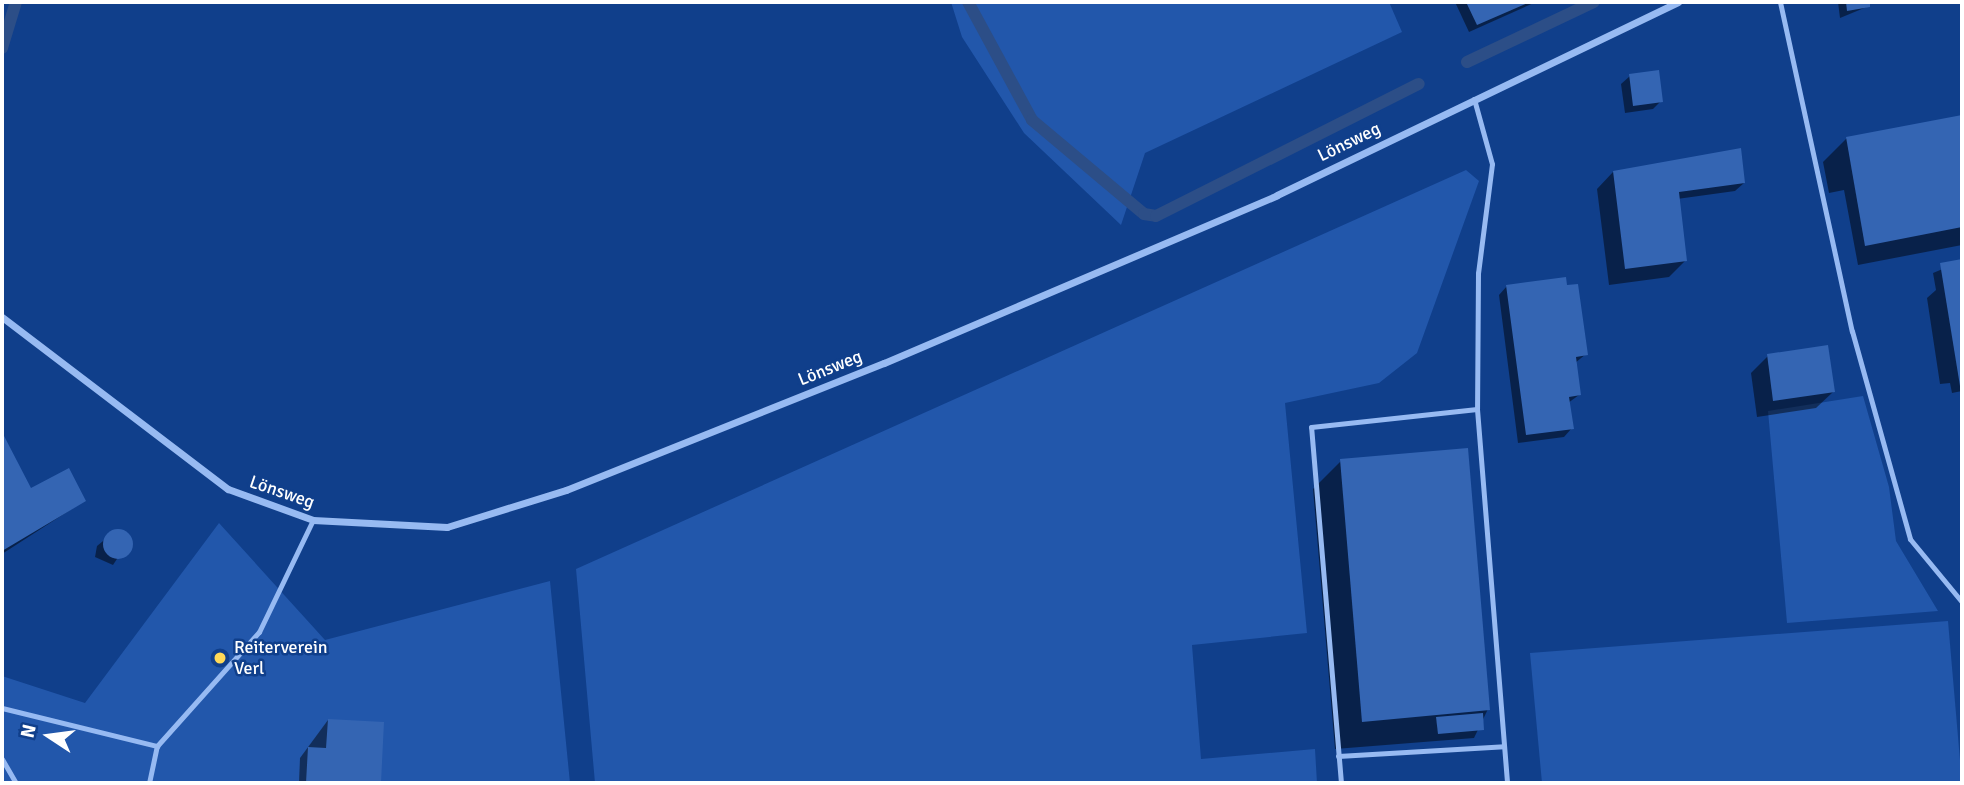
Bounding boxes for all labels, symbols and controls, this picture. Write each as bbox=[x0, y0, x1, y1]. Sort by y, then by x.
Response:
street label: Lönsweg bbox=[1314, 118, 1384, 166]
street label: Lönsweg bbox=[795, 345, 865, 391]
street label: Lönsweg bbox=[247, 471, 317, 513]
place label: Reiterverein Verl bbox=[234, 637, 328, 680]
marker: Reiterverein Verl bbox=[212, 650, 228, 666]
north arrow bbox=[14, 701, 84, 771]
text: N bbox=[15, 722, 42, 740]

